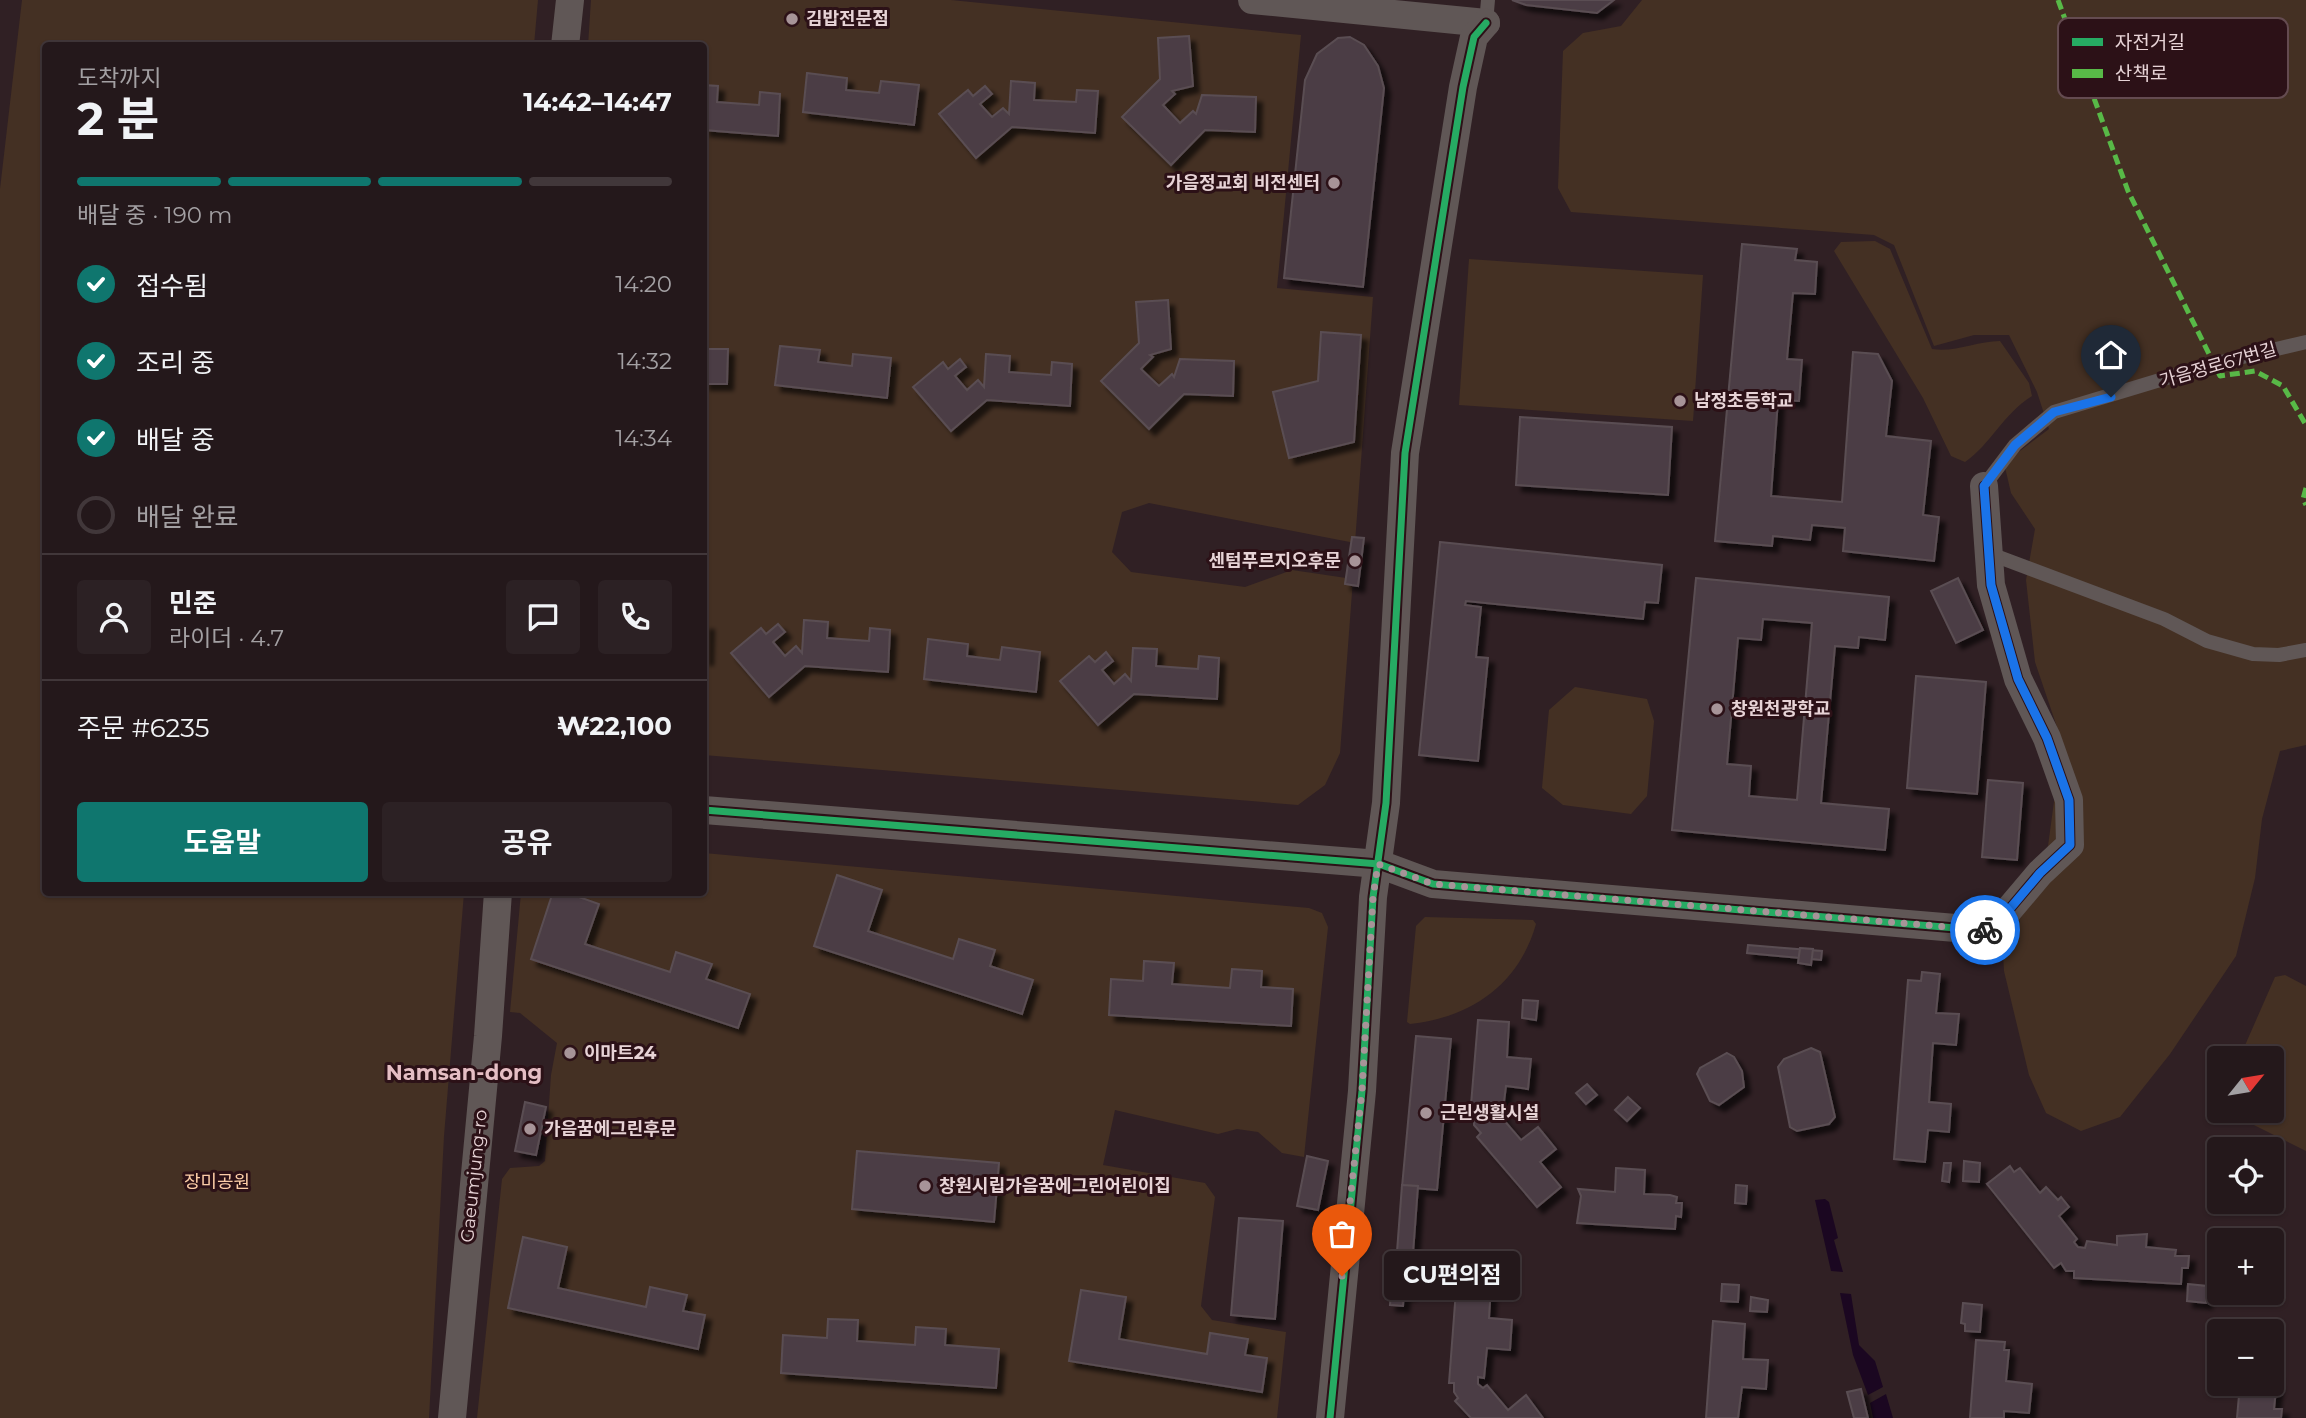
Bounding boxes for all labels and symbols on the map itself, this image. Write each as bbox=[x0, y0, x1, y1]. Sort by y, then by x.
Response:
place label: 김밥전문점 bbox=[806, 8, 889, 30]
marker: 김밥전문점 bbox=[784, 11, 800, 27]
legend bbox=[2058, 18, 2288, 98]
text: 자전거길 bbox=[2115, 31, 2185, 54]
text: 산책로 bbox=[2115, 62, 2167, 85]
place label: 가음정교회 비전센터 bbox=[1166, 172, 1320, 194]
marker: 가음정교회 비전센터 bbox=[1326, 175, 1342, 191]
pin bbox=[2081, 325, 2141, 397]
street label: 가음정로67번길 bbox=[2157, 338, 2279, 392]
place label: 남정초등학교 bbox=[1694, 390, 1793, 412]
marker: 남정초등학교 bbox=[1672, 393, 1688, 409]
place label: 센텀푸르지오후문 bbox=[1209, 550, 1341, 572]
marker: 센텀푸르지오후문 bbox=[1347, 553, 1363, 569]
place label: 창원천광학교 bbox=[1731, 698, 1830, 720]
marker: 창원천광학교 bbox=[1709, 701, 1725, 717]
courier bbox=[1950, 895, 2020, 965]
place label: 이마트24 bbox=[584, 1042, 657, 1064]
marker: 이마트24 bbox=[562, 1045, 578, 1061]
north arrow bbox=[2207, 1046, 2284, 1124]
district label: Namsan-dong bbox=[386, 1060, 542, 1085]
place label: 근린생활시설 bbox=[1440, 1102, 1539, 1124]
marker: 근린생활시설 bbox=[1418, 1105, 1434, 1121]
street label: Gaeumjung-ro bbox=[456, 1109, 492, 1243]
place label: 가음꿈에그린후문 bbox=[544, 1118, 676, 1140]
marker: 가음꿈에그린후문 bbox=[522, 1121, 538, 1137]
park label: 장미공원 bbox=[184, 1171, 250, 1193]
place label: 창원시립가음꿈에그린어린이집 bbox=[939, 1175, 1171, 1197]
marker: 창원시립가음꿈에그린어린이집 bbox=[917, 1178, 933, 1194]
pin bbox=[1312, 1204, 1372, 1276]
callout: CU편의점 bbox=[1384, 1252, 1520, 1300]

